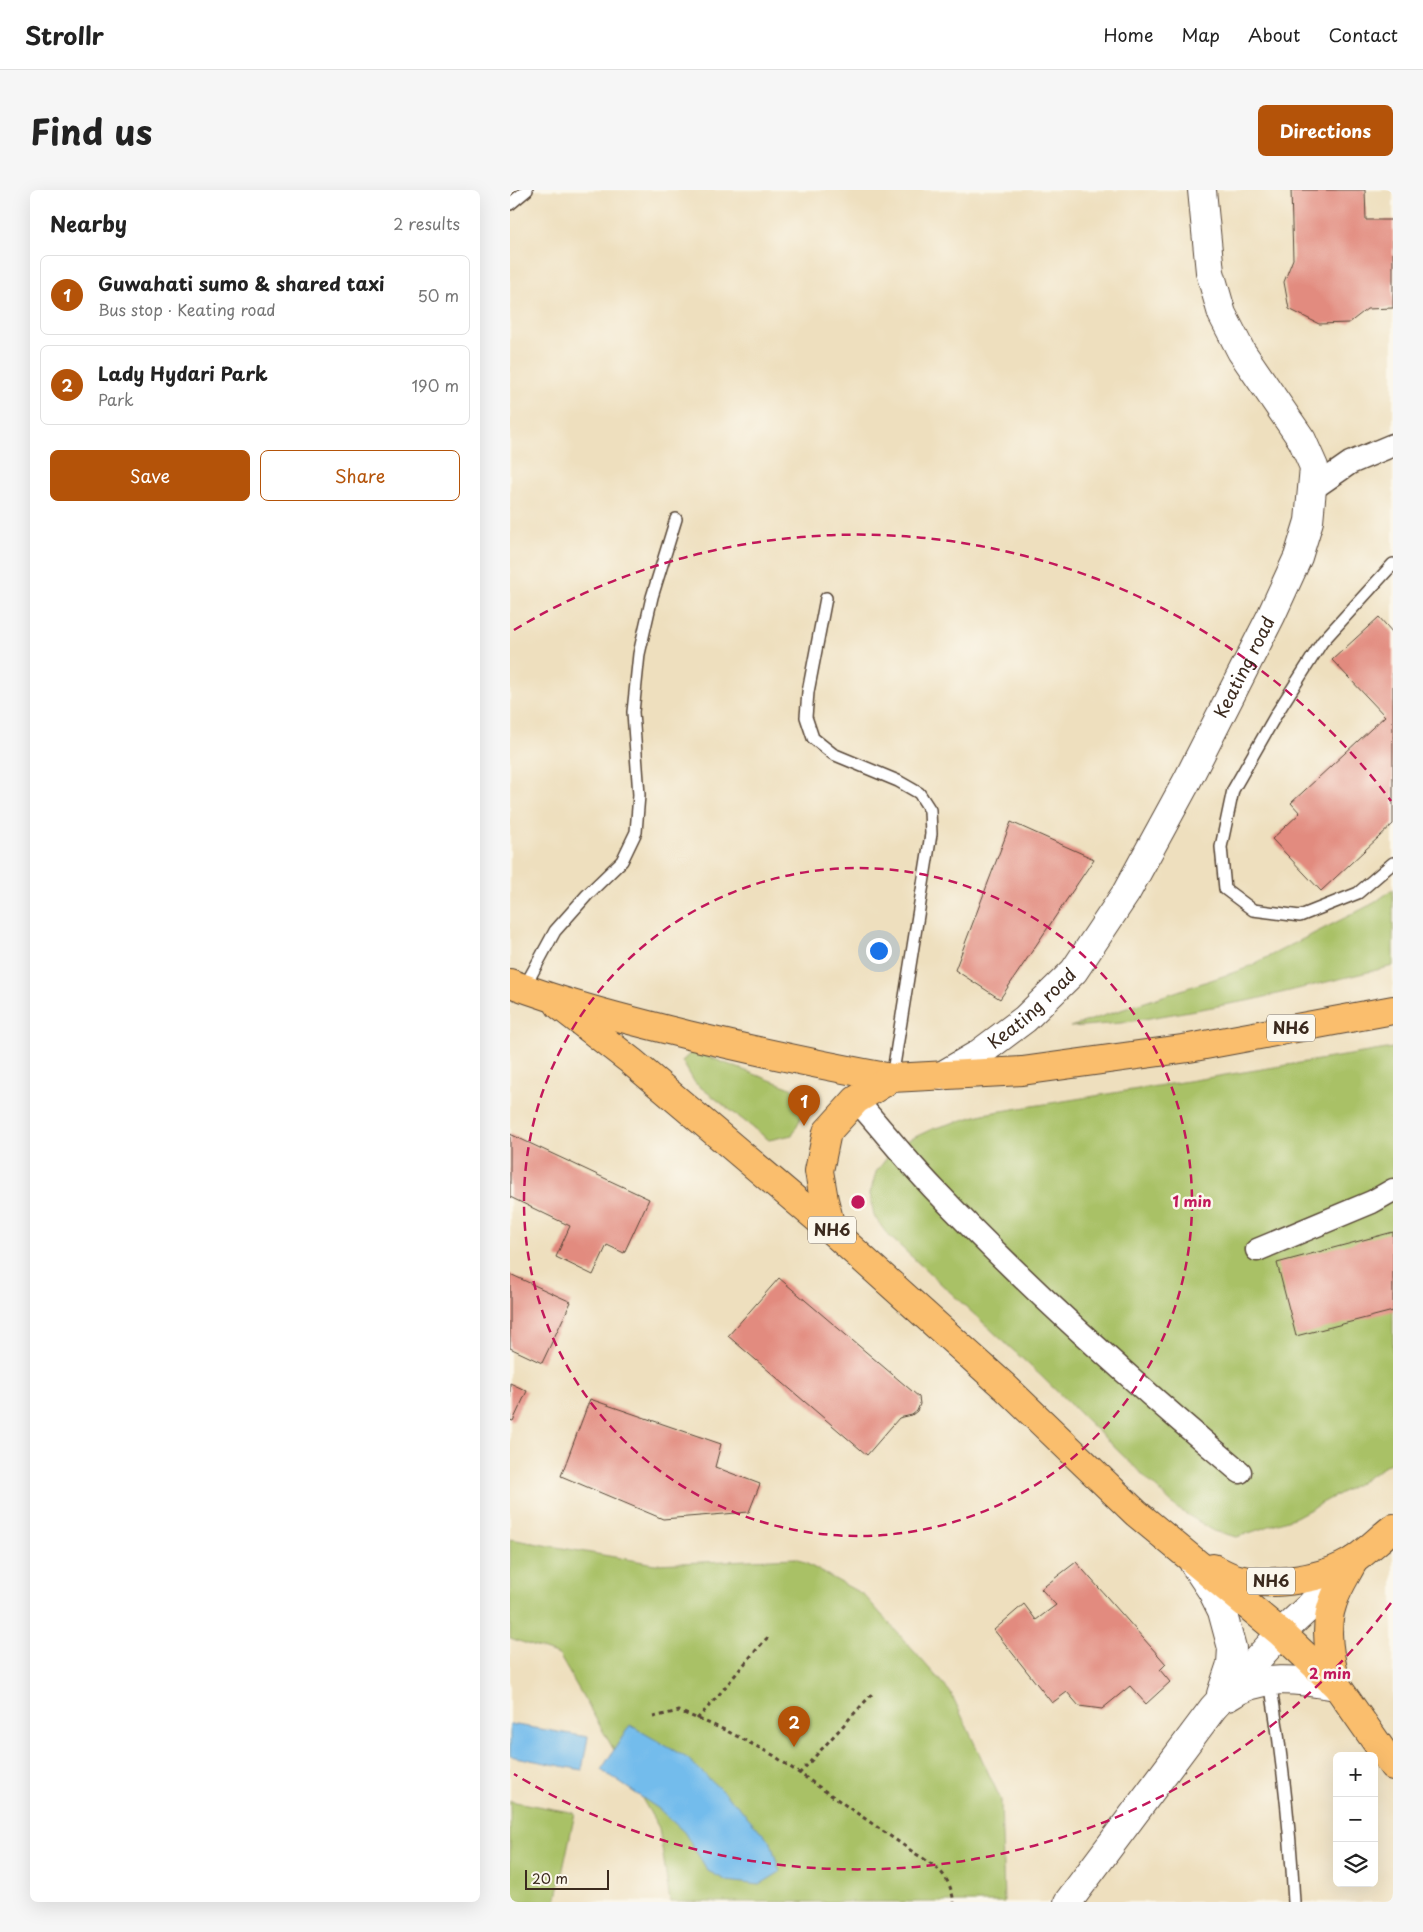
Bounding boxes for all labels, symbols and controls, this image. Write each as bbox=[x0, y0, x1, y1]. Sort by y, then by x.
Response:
text: Strollr bbox=[25, 17, 104, 53]
text: Home bbox=[1103, 21, 1153, 48]
text: Map bbox=[1181, 21, 1220, 48]
text: About bbox=[1248, 21, 1300, 48]
text: Contact bbox=[1328, 21, 1398, 48]
text: Find us bbox=[30, 104, 152, 157]
button: Directions bbox=[1258, 105, 1393, 156]
text: Nearby bbox=[50, 207, 127, 239]
text: 2 results bbox=[393, 211, 460, 235]
text: Guwahati sumo & shared taxi bbox=[98, 269, 385, 297]
text: 1 bbox=[63, 283, 71, 307]
text: 50 m bbox=[418, 283, 459, 307]
text: Bus stop · Keating road bbox=[98, 297, 276, 321]
text: Lady Hydari Park bbox=[98, 359, 268, 387]
text: 2 bbox=[61, 373, 73, 397]
text: 190 m bbox=[411, 373, 459, 397]
text: Park bbox=[98, 387, 134, 411]
button: Save bbox=[50, 450, 250, 501]
button: Share bbox=[260, 450, 460, 501]
street label: Keating road bbox=[1206, 611, 1281, 722]
your location bbox=[866, 938, 892, 964]
street label: Keating road bbox=[981, 961, 1082, 1054]
road number: NH6 bbox=[1267, 1014, 1315, 1041]
pin: 1 bbox=[788, 1085, 820, 1126]
text: 1 min bbox=[1173, 1189, 1211, 1212]
centre of rings bbox=[849, 1193, 867, 1211]
road number: NH6 bbox=[808, 1216, 856, 1244]
road number: NH6 bbox=[1247, 1568, 1295, 1594]
text: 2 min bbox=[1309, 1661, 1351, 1684]
pin: 2 bbox=[778, 1706, 810, 1747]
map controls bbox=[1333, 1752, 1378, 1887]
button: + bbox=[1333, 1752, 1378, 1797]
button: − bbox=[1333, 1797, 1378, 1842]
button: layers bbox=[1333, 1842, 1378, 1887]
scale bar bbox=[525, 1867, 609, 1890]
text: 20 m bbox=[532, 1868, 568, 1889]

